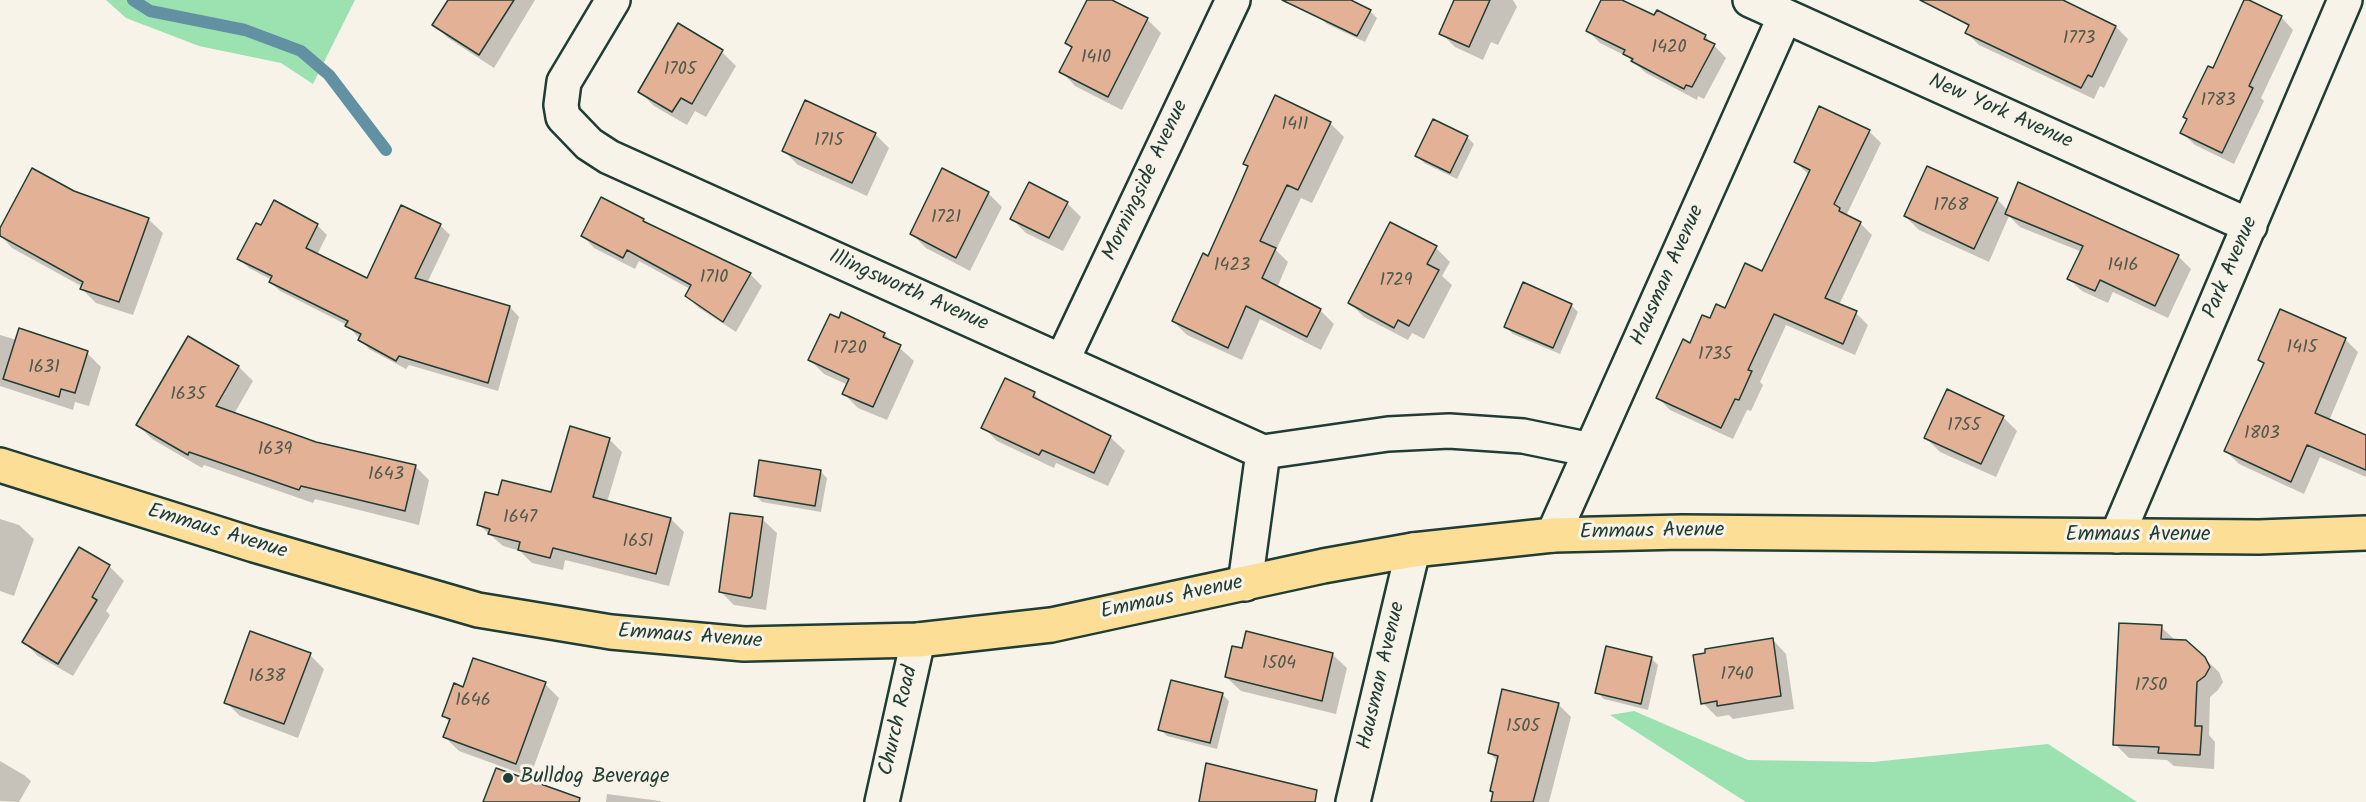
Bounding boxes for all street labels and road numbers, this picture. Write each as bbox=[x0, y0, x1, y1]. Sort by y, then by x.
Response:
street label: New York Avenue bbox=[1924, 70, 2076, 156]
street label: Morningside Avenue bbox=[1099, 97, 1195, 265]
street label: Hausman Avenue bbox=[1627, 202, 1711, 350]
street label: Park Avenue bbox=[2199, 213, 2265, 323]
street label: Illingsworth Avenue bbox=[824, 245, 992, 339]
street label: Emmaus Avenue bbox=[144, 500, 290, 566]
street label: Emmaus Avenue bbox=[1579, 519, 1725, 547]
street label: Emmaus Avenue bbox=[2066, 523, 2210, 549]
street label: Emmaus Avenue bbox=[1099, 572, 1245, 626]
street label: Hausman Avenue bbox=[1354, 600, 1412, 752]
street label: Emmaus Avenue bbox=[617, 620, 763, 656]
street label: Church Road bbox=[875, 664, 925, 778]

